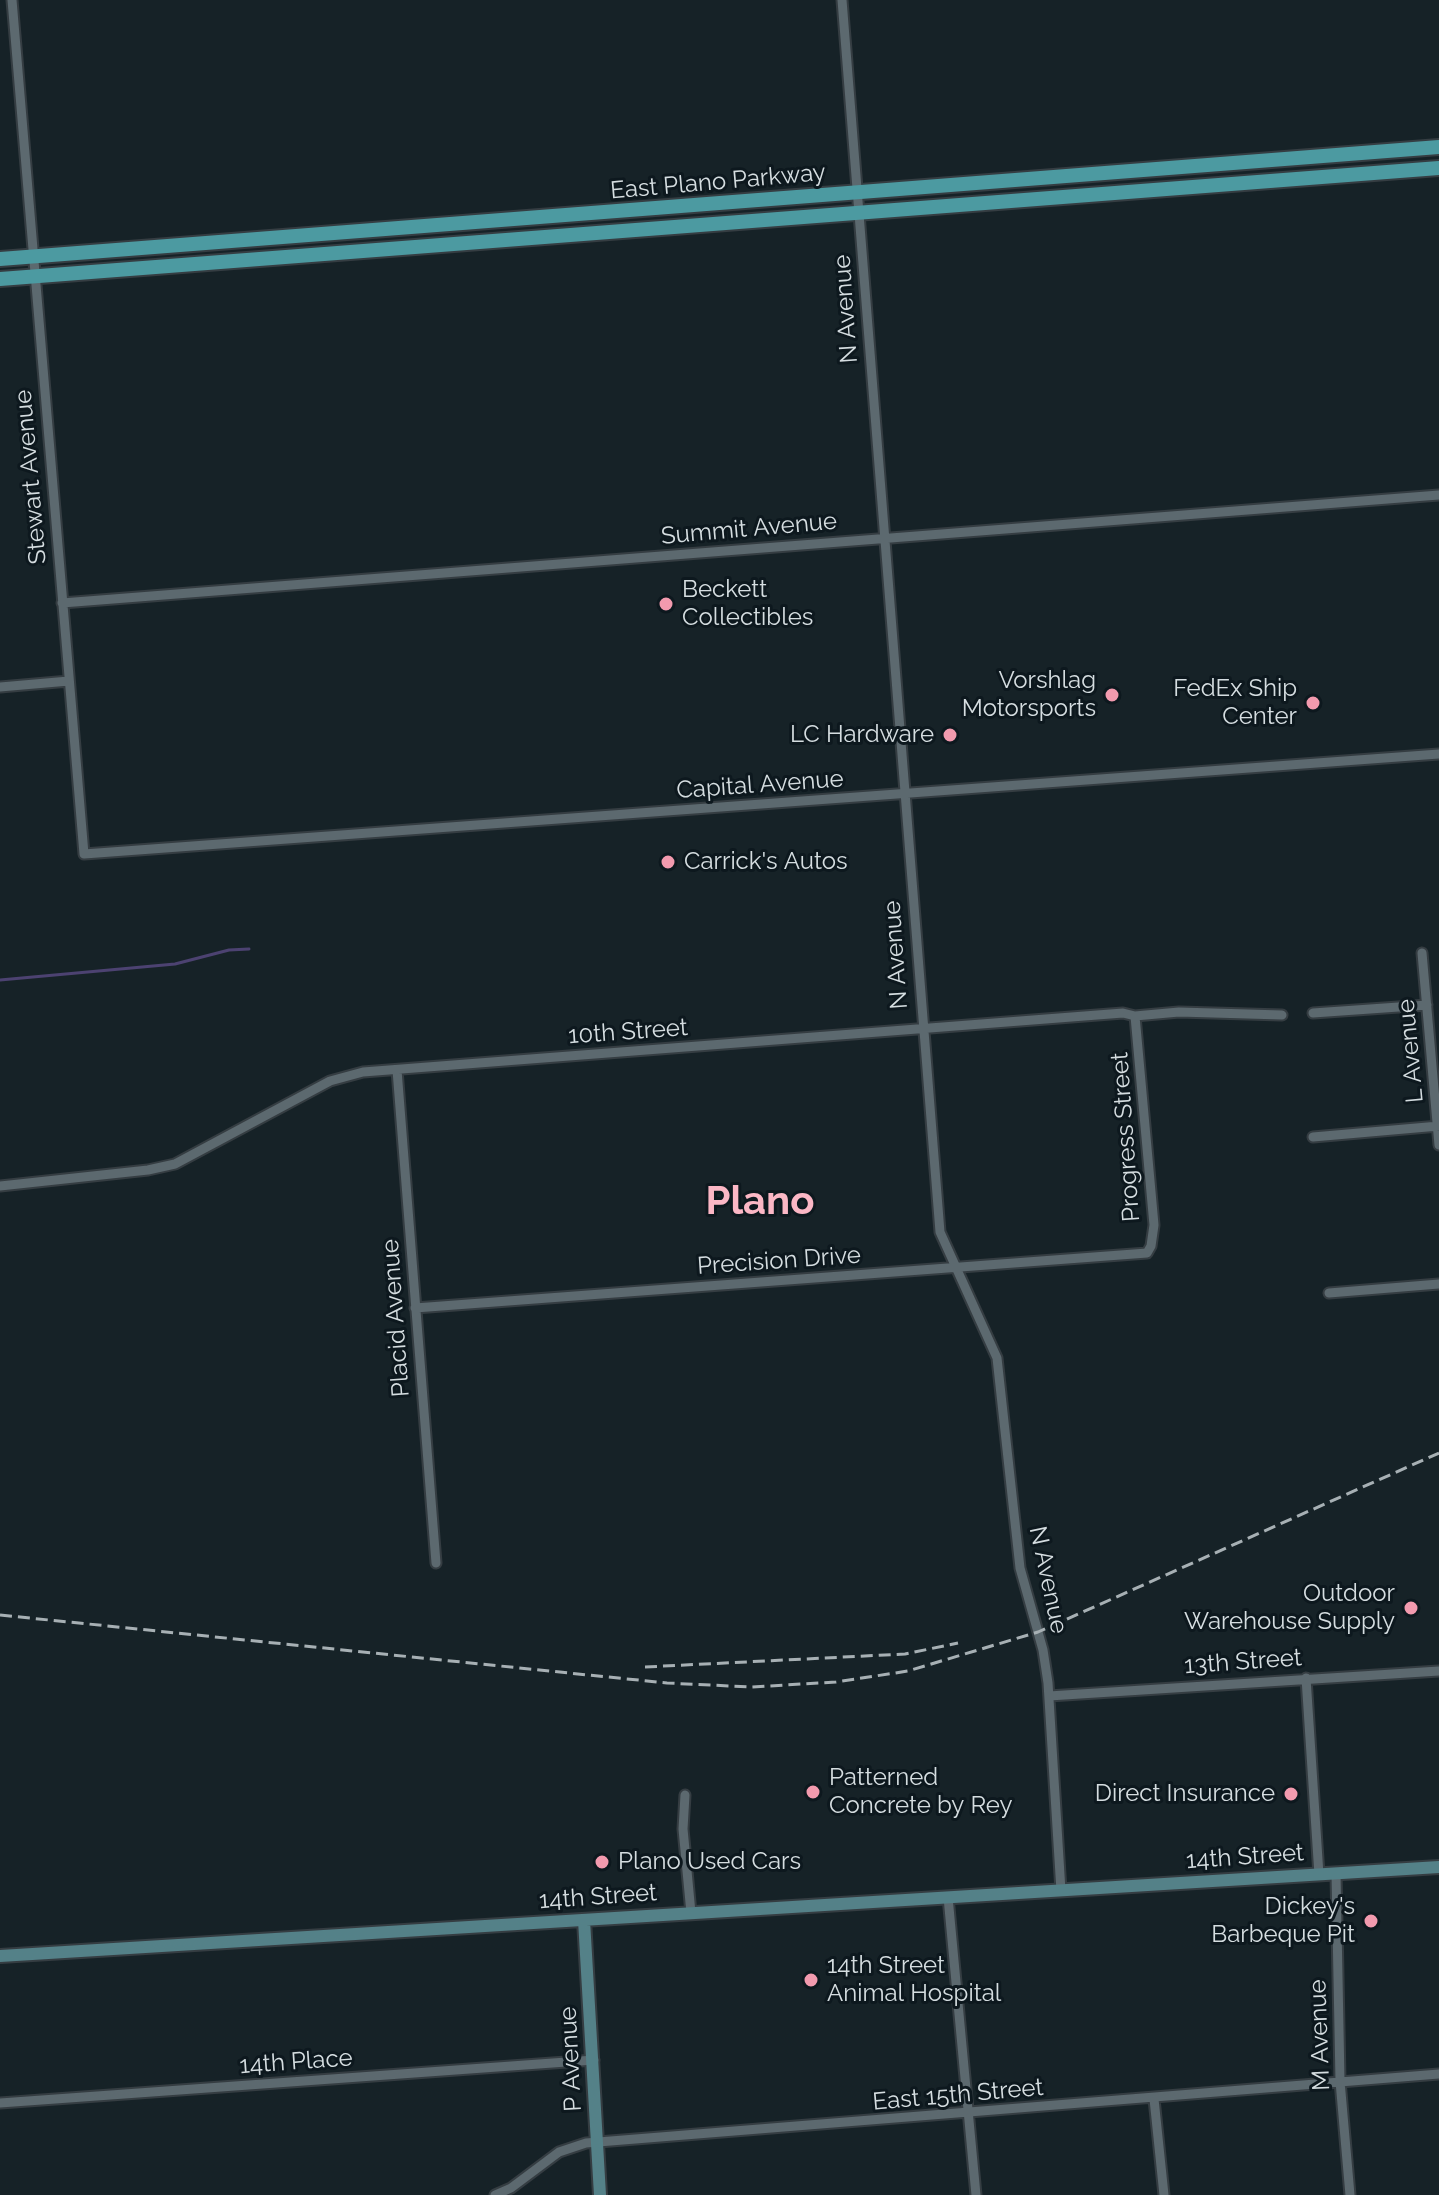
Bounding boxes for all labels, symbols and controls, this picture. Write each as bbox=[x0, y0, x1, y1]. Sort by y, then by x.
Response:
street label: East Plano Parkway bbox=[609, 158, 827, 206]
street label: N Avenue bbox=[828, 254, 864, 364]
street label: Stewart Avenue bbox=[9, 389, 53, 565]
street label: Summit Avenue bbox=[660, 507, 838, 551]
place label: Beckett Collectibles bbox=[682, 576, 813, 632]
marker: Beckett Collectibles bbox=[657, 595, 675, 613]
place label: Vorshlag Motorsports bbox=[962, 667, 1096, 723]
place label: FedEx Ship Center bbox=[1173, 675, 1297, 731]
marker: Vorshlag Motorsports bbox=[1103, 686, 1121, 704]
marker: FedEx Ship Center bbox=[1304, 694, 1322, 712]
place label: LC Hardware bbox=[790, 721, 934, 749]
marker: LC Hardware bbox=[941, 726, 959, 744]
street label: Capital Avenue bbox=[675, 765, 845, 805]
place label: Carrick's Autos bbox=[684, 848, 848, 876]
marker: Carrick's Autos bbox=[659, 853, 677, 871]
street label: N Avenue bbox=[878, 900, 914, 1010]
street label: L Avenue bbox=[1392, 998, 1430, 1104]
street label: 10th Street bbox=[567, 1013, 689, 1051]
street label: Progress Street bbox=[1106, 1051, 1146, 1223]
district label: Plano bbox=[706, 1178, 814, 1226]
street label: Placid Avenue bbox=[376, 1238, 416, 1398]
street label: Precision Drive bbox=[696, 1241, 862, 1281]
street label: N Avenue bbox=[1023, 1524, 1073, 1636]
place label: Outdoor Warehouse Supply bbox=[1184, 1580, 1395, 1636]
marker: Outdoor Warehouse Supply bbox=[1402, 1599, 1420, 1617]
street label: 13th Street bbox=[1183, 1644, 1303, 1680]
place label: Patterned Concrete by Rey bbox=[829, 1764, 1012, 1820]
place label: Direct Insurance bbox=[1095, 1780, 1275, 1808]
marker: Patterned Concrete by Rey bbox=[804, 1783, 822, 1801]
marker: Direct Insurance bbox=[1282, 1785, 1300, 1803]
street label: 14th Street bbox=[1185, 1839, 1305, 1875]
place label: Plano Used Cars bbox=[618, 1848, 801, 1876]
marker: Plano Used Cars bbox=[593, 1853, 611, 1871]
street label: 14th Street bbox=[538, 1879, 658, 1915]
place label: Dickey's Barbeque Pit bbox=[1211, 1893, 1355, 1949]
marker: Dickey's Barbeque Pit bbox=[1362, 1912, 1380, 1930]
place label: 14th Street Animal Hospital bbox=[827, 1952, 1001, 2008]
marker: 14th Street Animal Hospital bbox=[802, 1971, 820, 1989]
street label: M Avenue bbox=[1304, 1979, 1336, 2091]
street label: P Avenue bbox=[554, 2006, 588, 2112]
street label: 14th Place bbox=[239, 2044, 353, 2080]
street label: East 15th Street bbox=[871, 2073, 1045, 2117]

